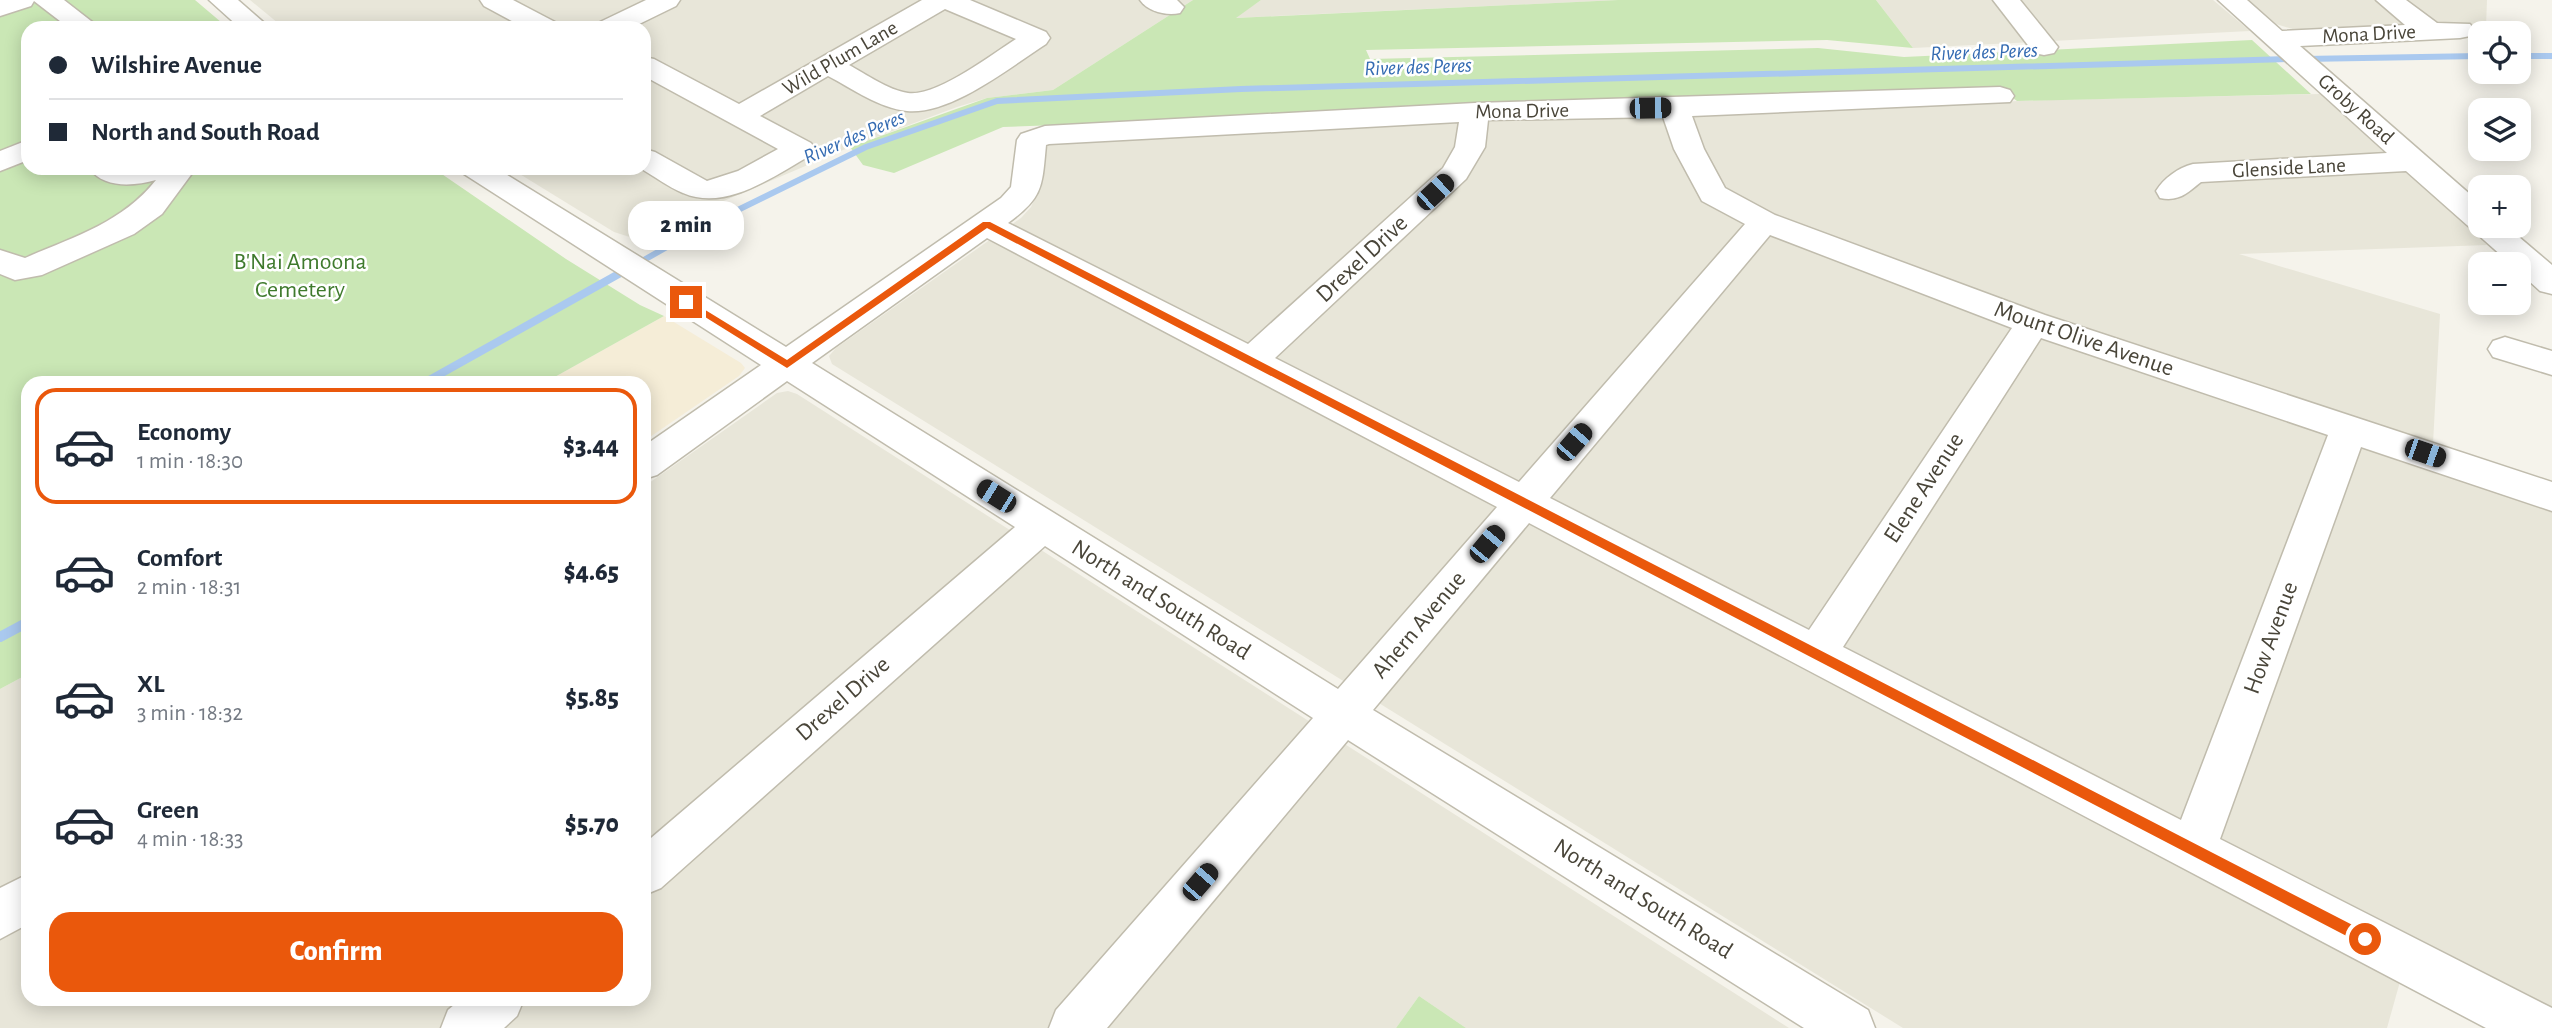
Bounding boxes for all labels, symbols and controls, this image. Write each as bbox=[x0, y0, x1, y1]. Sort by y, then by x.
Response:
street label: Wild Plum Lane bbox=[779, 17, 901, 99]
street label: Mona Drive bbox=[2322, 21, 2416, 47]
map controls bbox=[2468, 21, 2531, 315]
button: locate bbox=[2468, 21, 2531, 84]
water label: River des Peres bbox=[1930, 40, 2038, 64]
text: Wilshire Avenue bbox=[91, 52, 262, 78]
water label: River des Peres bbox=[1364, 55, 1472, 79]
street label: Groby Road bbox=[2314, 70, 2398, 148]
car bbox=[1629, 97, 1672, 119]
button: layers bbox=[2468, 98, 2531, 161]
street label: Mona Drive bbox=[1475, 100, 1569, 122]
water label: River des Peres bbox=[800, 106, 908, 168]
text: North and South Road bbox=[91, 119, 320, 145]
street label: Glenside Lane bbox=[2232, 155, 2346, 181]
car bbox=[1413, 170, 1458, 214]
button: + bbox=[2468, 175, 2531, 238]
callout: 2 min bbox=[628, 201, 744, 250]
street label: Drexel Drive bbox=[1312, 211, 1412, 307]
text: 2 min bbox=[660, 214, 712, 237]
park label: B'Nai Amoona Cemetery bbox=[234, 250, 366, 302]
button: − bbox=[2468, 252, 2531, 315]
route end bbox=[670, 286, 702, 318]
street label: Mount Olive Avenue bbox=[1991, 297, 2177, 381]
icon: car bbox=[53, 415, 116, 478]
text: Economy bbox=[137, 419, 231, 445]
car bbox=[1553, 419, 1596, 465]
street label: Elene Avenue bbox=[1880, 429, 1968, 547]
text: $3.44 bbox=[563, 433, 619, 459]
car bbox=[2402, 436, 2449, 470]
text: 1 min · 18:30 bbox=[137, 450, 243, 473]
car bbox=[973, 476, 1020, 516]
car bbox=[1466, 521, 1509, 567]
street label: North and South Road bbox=[1067, 535, 1255, 665]
icon: car bbox=[53, 541, 116, 604]
text: Comfort bbox=[137, 545, 222, 571]
text: $4.65 bbox=[564, 559, 619, 585]
street label: Ahern Avenue bbox=[1368, 567, 1470, 683]
text: 2 min · 18:31 bbox=[137, 576, 241, 599]
street label: How Avenue bbox=[2240, 579, 2302, 697]
street label: Drexel Drive bbox=[792, 652, 894, 746]
icon: car bbox=[53, 667, 116, 730]
text: XL bbox=[137, 671, 164, 697]
text: $5.85 bbox=[565, 685, 619, 711]
text: 3 min · 18:32 bbox=[137, 702, 243, 725]
icon: car bbox=[53, 793, 116, 856]
text: Green bbox=[137, 797, 199, 823]
text: $5.70 bbox=[565, 811, 619, 837]
text: 4 min · 18:33 bbox=[137, 828, 244, 851]
street label: North and South Road bbox=[1549, 834, 1737, 964]
car bbox=[1179, 859, 1222, 905]
button: Confirm bbox=[49, 912, 623, 992]
route start bbox=[2349, 923, 2381, 955]

